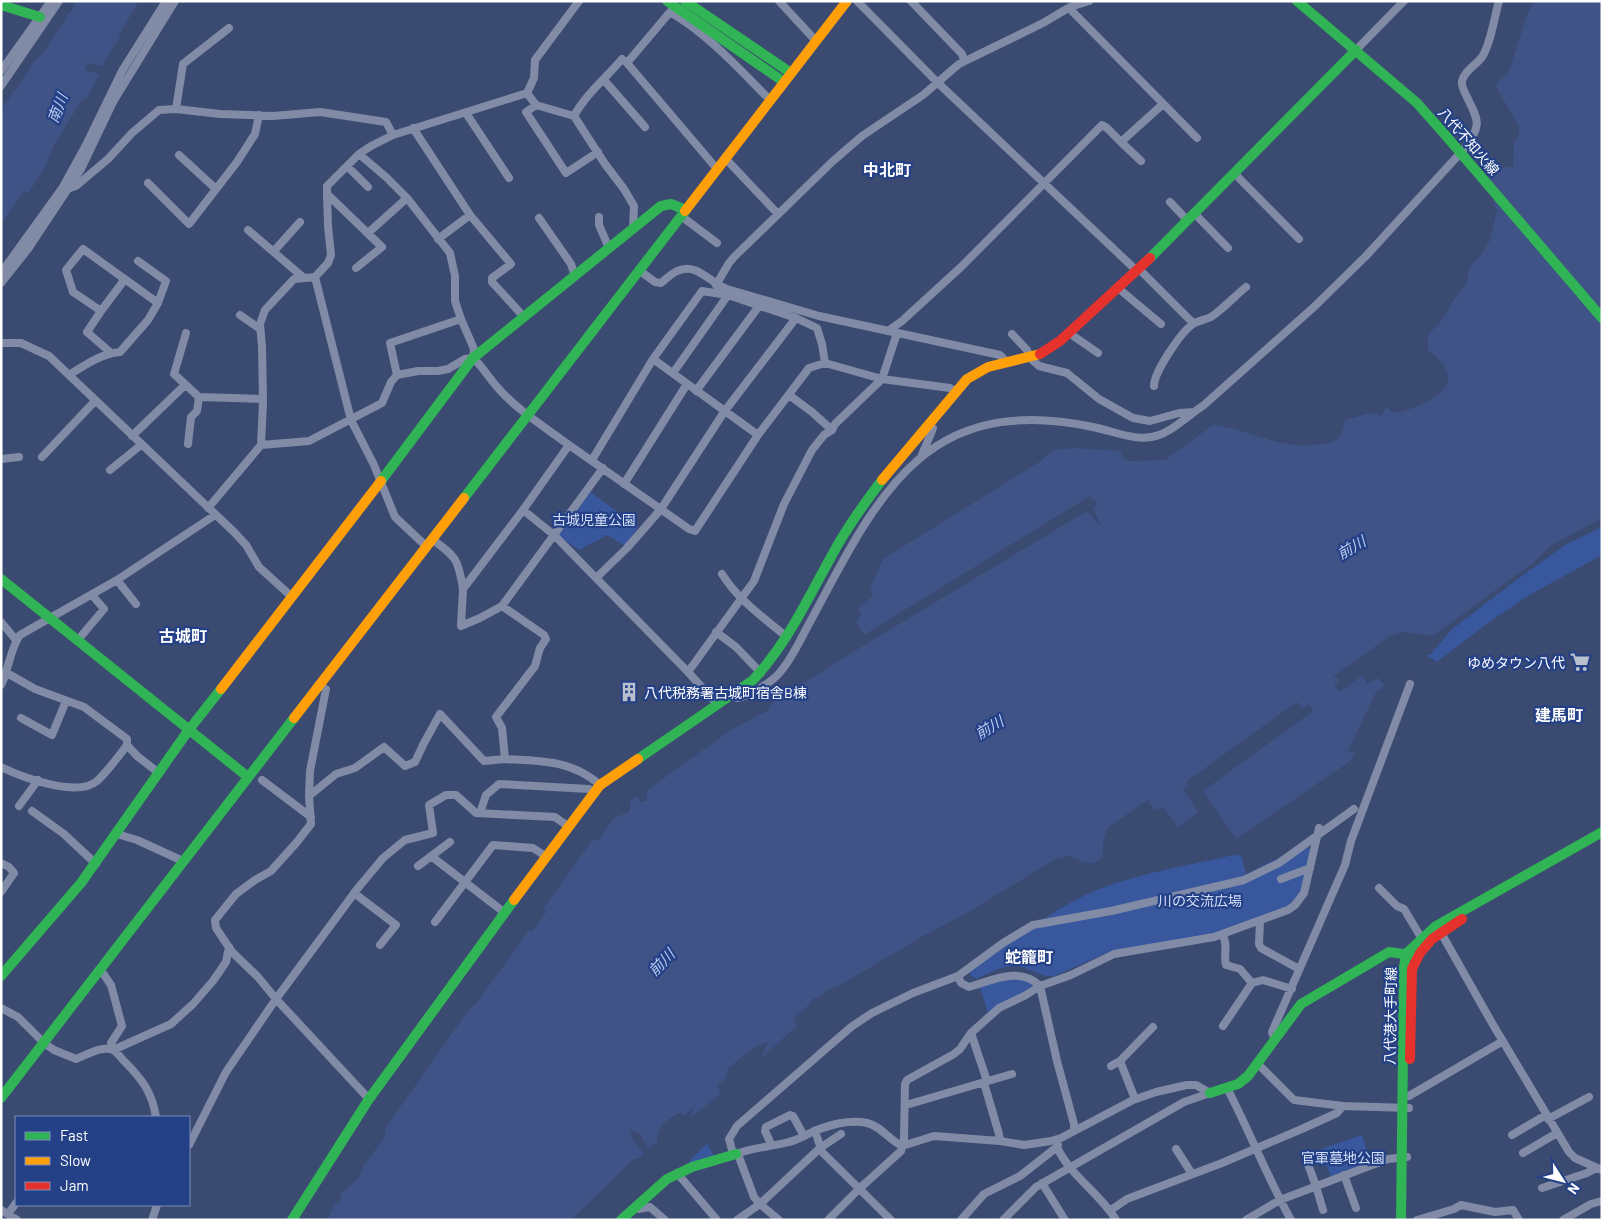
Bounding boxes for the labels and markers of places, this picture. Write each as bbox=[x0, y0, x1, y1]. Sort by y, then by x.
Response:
supermarket icon: ゆめタウン八代 bbox=[1569, 651, 1591, 673]
place label: ゆめタウン八代 bbox=[1467, 654, 1565, 671]
building icon: 八代税務署古城町宿舎B棟 bbox=[618, 681, 640, 703]
place label: 八代税務署古城町宿舎B棟 bbox=[644, 684, 807, 701]

